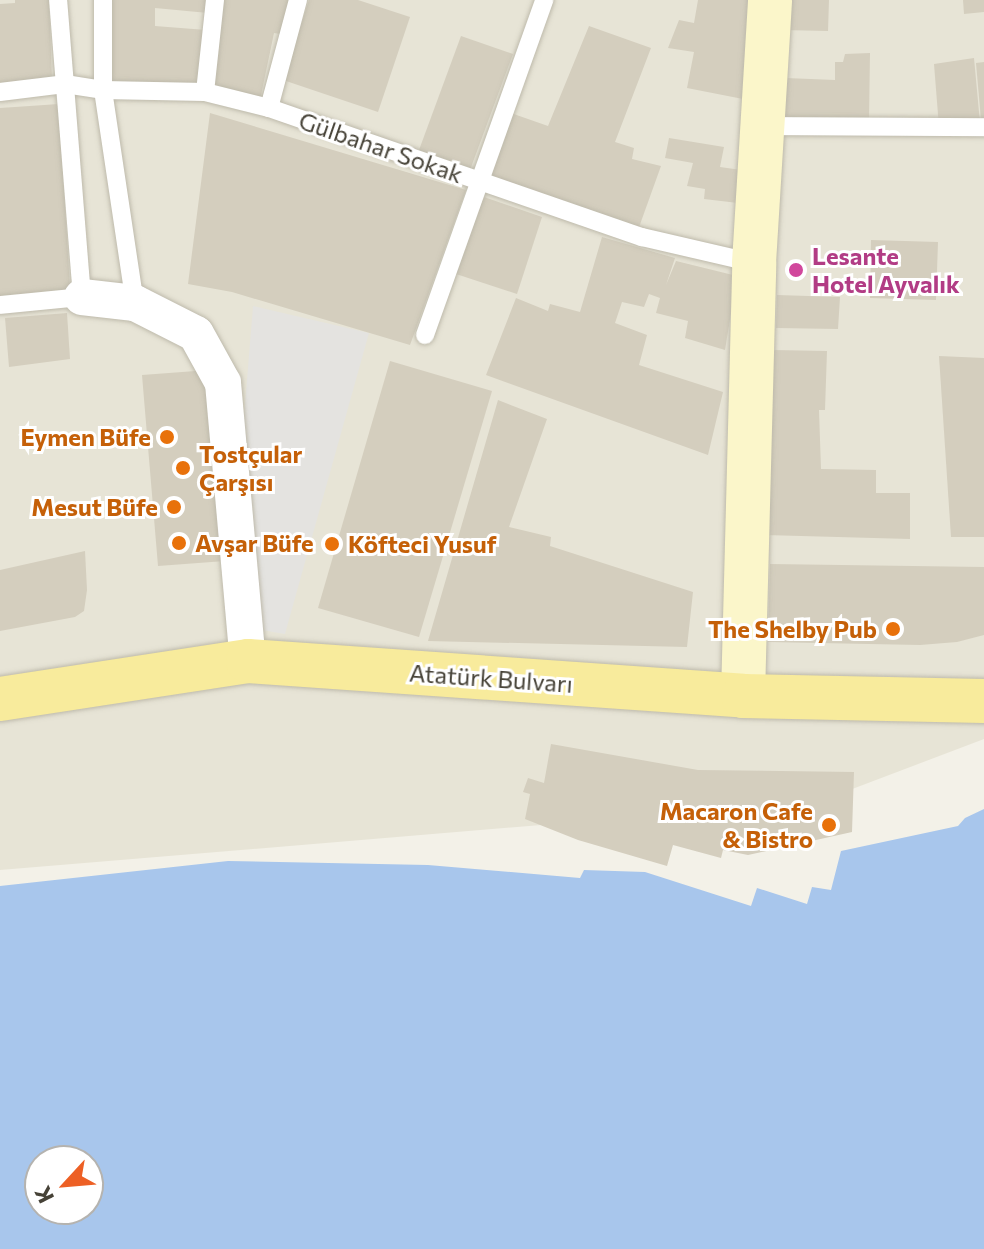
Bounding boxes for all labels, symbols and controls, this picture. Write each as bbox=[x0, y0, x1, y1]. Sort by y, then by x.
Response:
street label: Gülbahar Sokak bbox=[295, 105, 467, 189]
place label: Lesante Hotel Ayvalık bbox=[812, 242, 960, 298]
marker: Lesante Hotel Ayvalık bbox=[787, 261, 805, 279]
place label: Eymen Büfe bbox=[20, 423, 151, 451]
marker: Eymen Büfe bbox=[158, 428, 176, 446]
place label: Tostçular Çarşısı bbox=[199, 440, 302, 496]
marker: Tostçular Çarşısı bbox=[174, 459, 192, 477]
place label: Mesut Büfe bbox=[31, 493, 158, 521]
marker: Mesut Büfe bbox=[165, 498, 183, 516]
place label: Avşar Büfe bbox=[195, 529, 314, 557]
place label: Köfteci Yusuf bbox=[348, 530, 497, 558]
marker: Avşar Büfe bbox=[170, 534, 188, 552]
marker: Köfteci Yusuf bbox=[323, 535, 341, 553]
place label: The Shelby Pub bbox=[708, 615, 877, 643]
marker: The Shelby Pub bbox=[884, 620, 902, 638]
street label: Atatürk Bulvarı bbox=[408, 658, 574, 698]
place label: Macaron Cafe & Bistro bbox=[660, 797, 813, 853]
marker: Macaron Cafe & Bistro bbox=[820, 816, 838, 834]
north arrow bbox=[24, 1145, 104, 1225]
text: K bbox=[28, 1182, 59, 1208]

